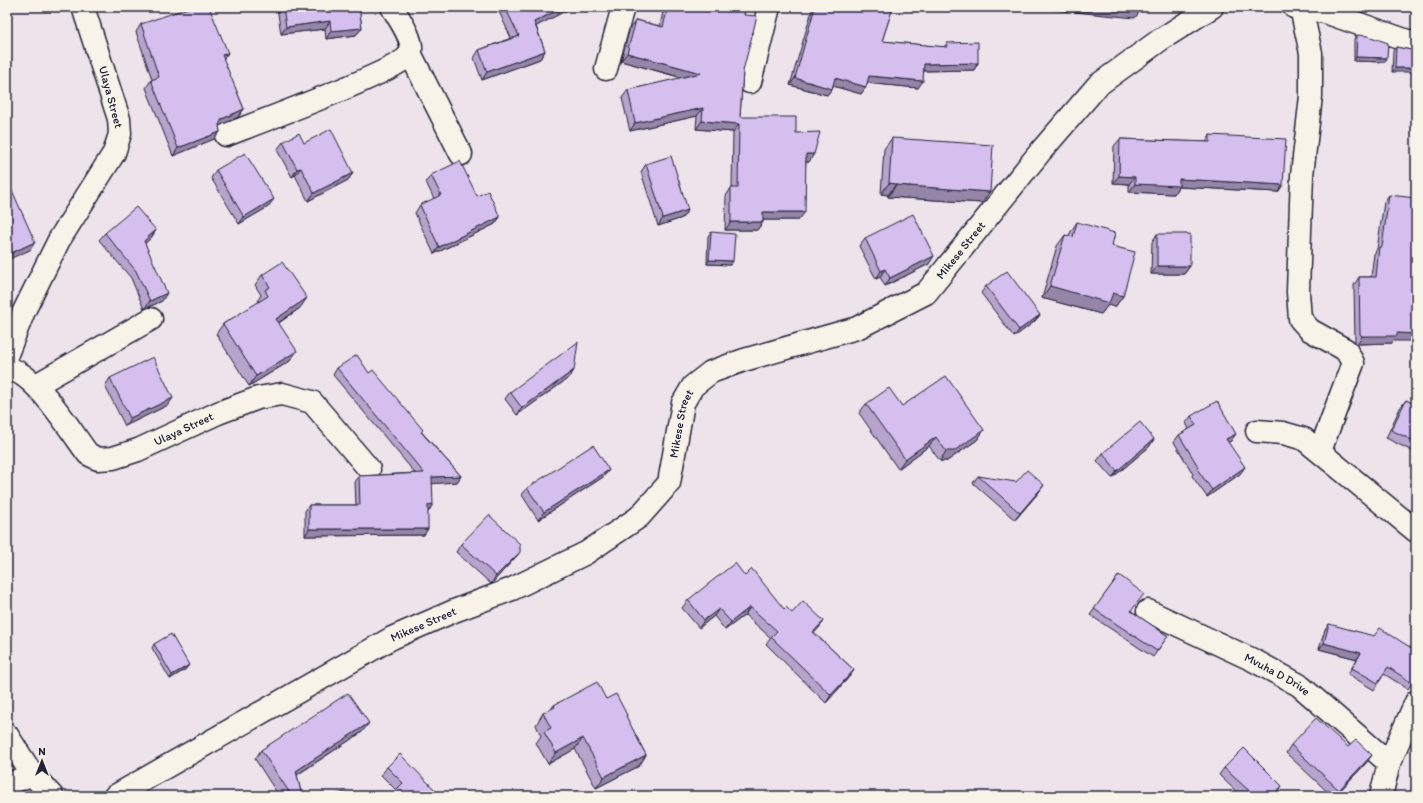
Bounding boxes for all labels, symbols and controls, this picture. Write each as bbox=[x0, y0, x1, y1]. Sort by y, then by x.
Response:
street label: Ulaya Street bbox=[96, 64, 126, 130]
street label: Mikese Street bbox=[933, 218, 989, 282]
street label: Mikese Street bbox=[667, 386, 697, 459]
street label: Ulaya Street bbox=[152, 409, 216, 449]
street label: Mikese Street bbox=[388, 604, 459, 645]
street label: Mvuha D Drive bbox=[1242, 650, 1313, 699]
north arrow bbox=[22, 741, 62, 781]
text: N bbox=[38, 745, 46, 758]

